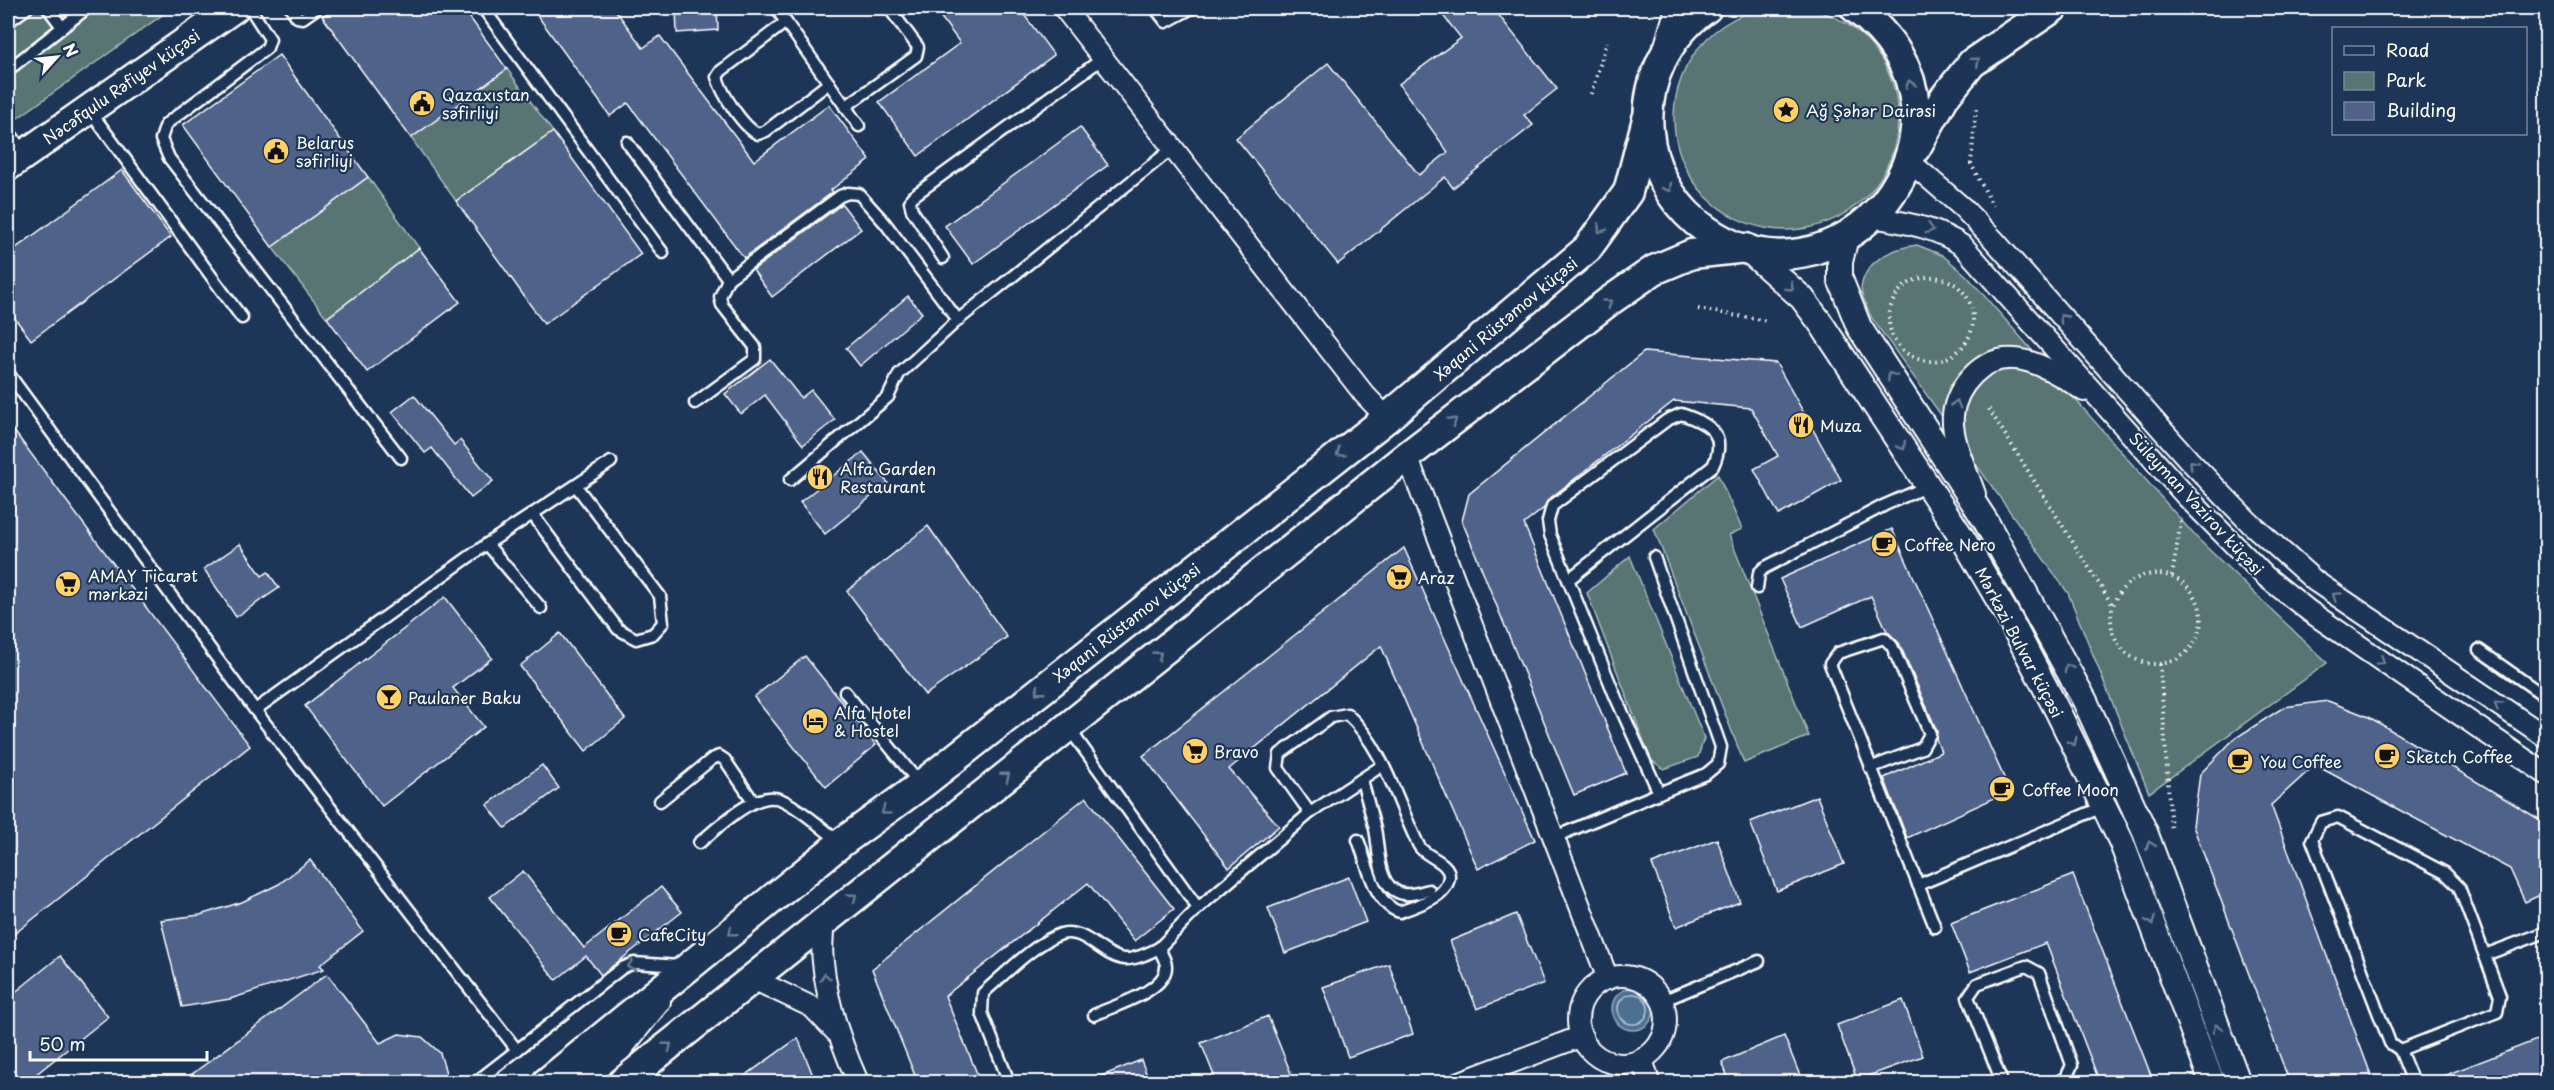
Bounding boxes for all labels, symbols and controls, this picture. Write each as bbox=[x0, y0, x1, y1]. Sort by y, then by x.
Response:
street label: Nəcəfqulu Rəfiyev küçəsi bbox=[38, 24, 204, 148]
north arrow bbox=[27, 27, 87, 87]
legend bbox=[2332, 27, 2527, 135]
text: Road bbox=[2386, 36, 2430, 63]
one-way arrow bbox=[1969, 57, 1980, 68]
text: Park bbox=[2386, 66, 2426, 93]
one-way arrow bbox=[1905, 79, 1917, 89]
place label: Qazaxıstan səfirliyi bbox=[442, 82, 530, 124]
public building icon: Qazaxıstan səfirliyi bbox=[407, 88, 437, 118]
place icon: Ağ Şəhər Dairəsi bbox=[1771, 95, 1801, 125]
text: Building bbox=[2386, 96, 2456, 123]
place label: Ağ Şəhər Dairəsi bbox=[1806, 98, 1936, 122]
place label: Belarus səfirliyi bbox=[296, 130, 354, 172]
public building icon: Belarus səfirliyi bbox=[261, 136, 291, 166]
one-way arrow bbox=[1660, 182, 1672, 192]
one-way arrow bbox=[1597, 222, 1608, 233]
one-way arrow bbox=[1924, 222, 1935, 234]
street label: Xəqani Rüstəmov küçəsi bbox=[1428, 250, 1582, 386]
one-way arrow bbox=[1783, 280, 1794, 291]
one-way arrow bbox=[1602, 299, 1613, 310]
one-way arrow bbox=[2059, 315, 2070, 325]
one-way arrow bbox=[1886, 372, 1898, 382]
one-way arrow bbox=[1949, 399, 1961, 410]
restaurant icon: Muza bbox=[1786, 410, 1816, 440]
place label: Muza bbox=[1820, 413, 1862, 437]
one-way arrow bbox=[1446, 417, 1457, 428]
street label: Süleyman Vəzirov küçəsi bbox=[2124, 426, 2270, 580]
one-way arrow bbox=[1895, 439, 1906, 450]
one-way arrow bbox=[1336, 446, 1347, 457]
place label: Alfa Garden Restaurant bbox=[840, 456, 936, 498]
one-way arrow bbox=[2189, 460, 2200, 471]
restaurant icon: Alfa Garden Restaurant bbox=[805, 462, 835, 492]
cafe icon: Coffee Nero bbox=[1869, 529, 1899, 559]
place label: Coffee Nero bbox=[1904, 532, 1996, 556]
street label: Xəqani Rüstəmov küçəsi bbox=[1047, 557, 1205, 687]
supermarket icon: Araz bbox=[1384, 562, 1414, 592]
street label: Mərkəzi Bulvar küçəsi bbox=[1970, 562, 2070, 722]
place label: AMAY Ticarət mərkəzi bbox=[88, 563, 198, 605]
place label: Araz bbox=[1418, 565, 1455, 589]
supermarket icon: AMAY Ticarət mərkəzi bbox=[53, 569, 83, 599]
one-way arrow bbox=[2332, 592, 2343, 603]
one-way arrow bbox=[1151, 651, 1162, 662]
one-way arrow bbox=[2374, 654, 2385, 665]
one-way arrow bbox=[2064, 664, 2075, 675]
bar icon: Paulaner Baku bbox=[374, 682, 404, 712]
one-way arrow bbox=[1035, 684, 1046, 695]
place label: Paulaner Baku bbox=[408, 685, 521, 709]
place label: Alfa Hotel & Hostel bbox=[834, 700, 911, 742]
one-way arrow bbox=[2494, 701, 2505, 712]
hotel icon: Alfa Hotel & Hostel bbox=[800, 706, 830, 736]
supermarket icon: Bravo bbox=[1180, 736, 1210, 766]
one-way arrow bbox=[2066, 736, 2077, 746]
place label: Bravo bbox=[1214, 739, 1259, 763]
cafe icon: Sketch Coffee bbox=[2372, 741, 2402, 771]
place label: Sketch Coffee bbox=[2406, 744, 2513, 768]
cafe icon: You Coffee bbox=[2225, 746, 2255, 776]
place label: You Coffee bbox=[2260, 749, 2342, 773]
one-way arrow bbox=[999, 772, 1010, 783]
cafe icon: Coffee Moon bbox=[1987, 774, 2017, 804]
place label: Coffee Moon bbox=[2022, 777, 2119, 801]
one-way arrow bbox=[881, 804, 892, 815]
one-way arrow bbox=[2145, 840, 2157, 851]
one-way arrow bbox=[846, 893, 857, 904]
one-way arrow bbox=[2143, 915, 2156, 925]
cafe icon: CafeCity bbox=[604, 919, 634, 949]
place label: CafeCity bbox=[638, 922, 706, 946]
one-way arrow bbox=[728, 925, 739, 936]
one-way arrow bbox=[626, 959, 636, 972]
one-way arrow bbox=[819, 972, 832, 982]
one-way arrow bbox=[2212, 1023, 2224, 1034]
scale bar bbox=[30, 1024, 207, 1062]
text: 50 m bbox=[39, 1030, 86, 1057]
one-way arrow bbox=[661, 1042, 672, 1053]

